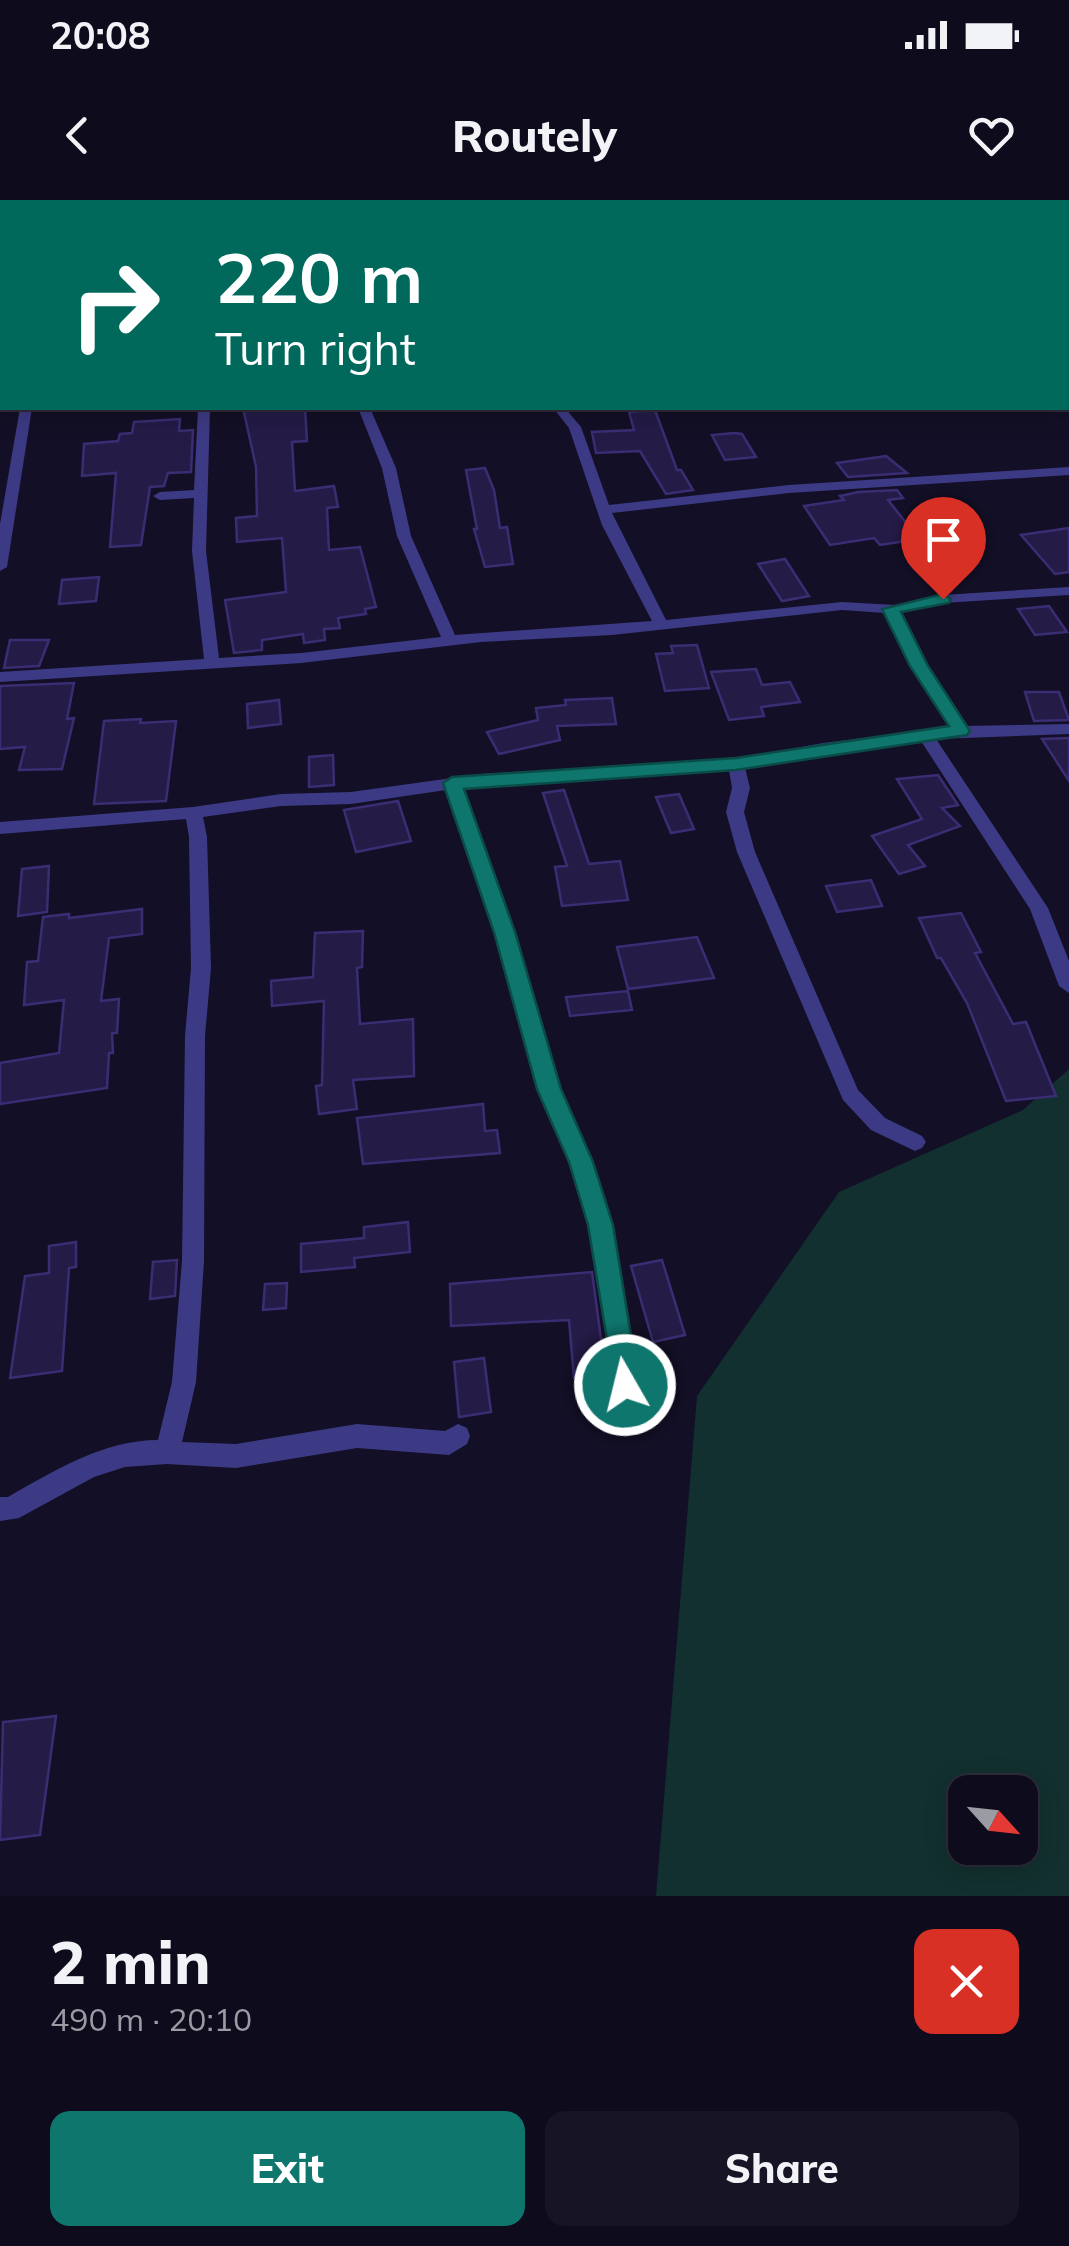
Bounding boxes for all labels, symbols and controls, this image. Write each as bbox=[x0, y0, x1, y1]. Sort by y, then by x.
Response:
text: 20:08 bbox=[50, 11, 151, 59]
text: Routely bbox=[452, 107, 617, 163]
icon: back bbox=[50, 108, 105, 163]
icon: heart bbox=[964, 108, 1019, 163]
text: 220 m bbox=[215, 233, 423, 321]
icon: right bbox=[50, 240, 180, 370]
text: Turn right bbox=[215, 320, 416, 376]
pin bbox=[901, 497, 986, 600]
icon: arrive bbox=[916, 512, 971, 567]
position arrow bbox=[573, 1333, 677, 1437]
north arrow bbox=[948, 1775, 1038, 1865]
map controls bbox=[948, 1775, 1038, 1865]
text: 2 min bbox=[50, 1924, 211, 1999]
button: close bbox=[914, 1929, 1019, 2034]
text: 490 m · 20:10 bbox=[50, 1999, 252, 2039]
button: Exit bbox=[50, 2111, 525, 2226]
button: Share bbox=[545, 2111, 1019, 2226]

